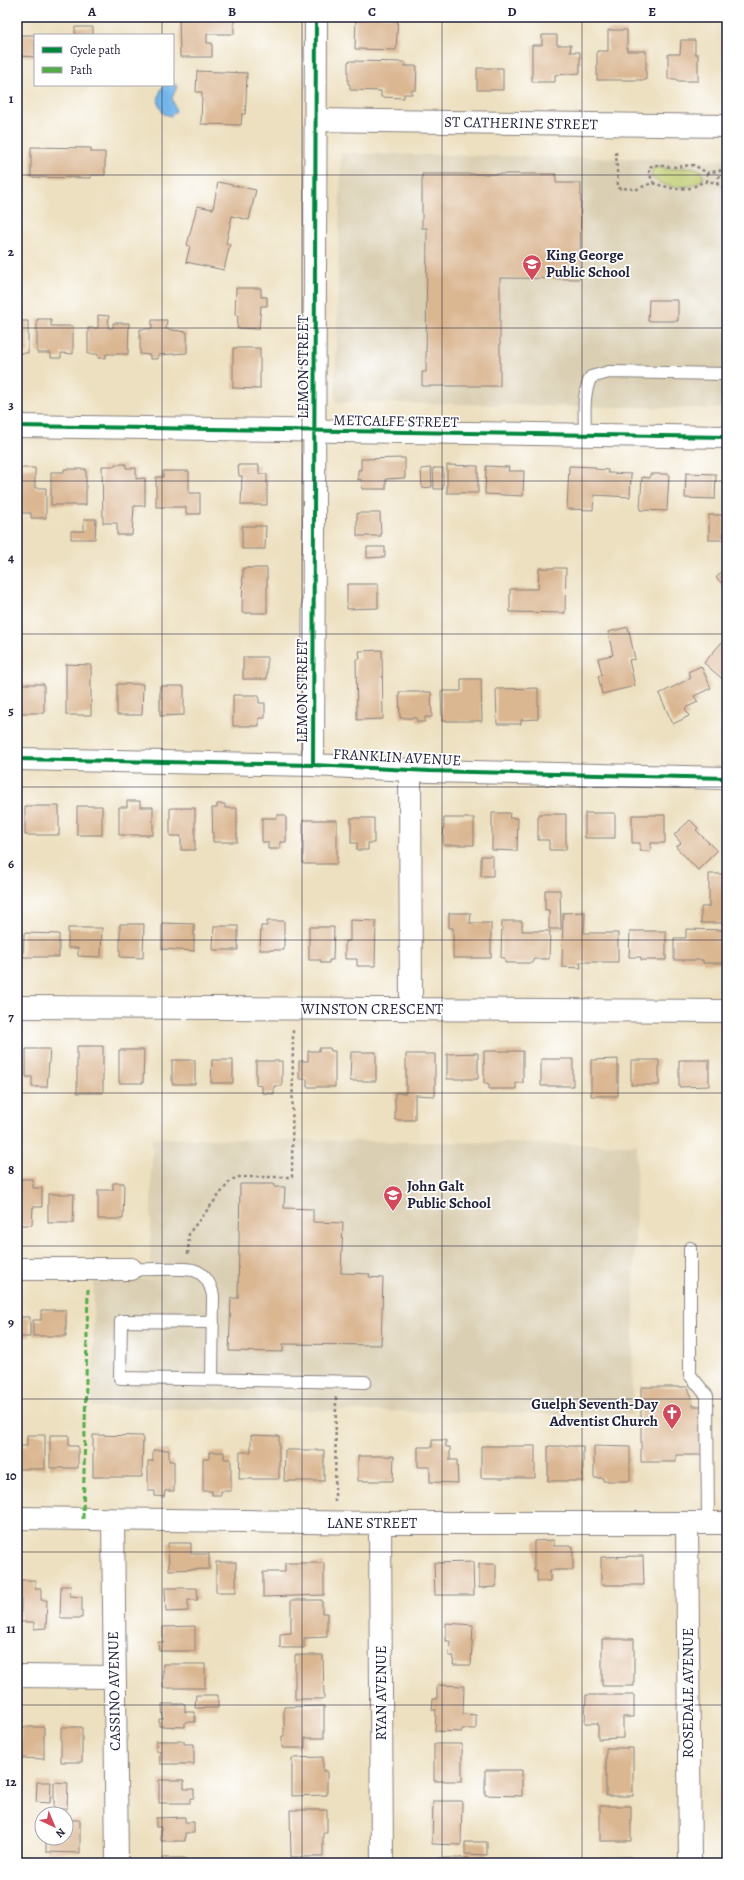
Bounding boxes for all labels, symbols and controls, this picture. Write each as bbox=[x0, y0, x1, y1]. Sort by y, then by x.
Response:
text: A bbox=[87, 3, 97, 20]
text: B bbox=[228, 3, 236, 20]
text: C bbox=[368, 3, 376, 20]
text: D bbox=[507, 3, 517, 20]
text: E bbox=[648, 3, 656, 20]
legend bbox=[34, 34, 174, 86]
text: Cycle path bbox=[70, 42, 121, 58]
text: Path bbox=[70, 62, 93, 78]
text: 1 bbox=[9, 90, 14, 107]
street label: ST CATHERINE STREET bbox=[444, 112, 599, 134]
text: 2 bbox=[8, 243, 15, 260]
place label: King George Public School bbox=[546, 245, 630, 282]
school or university icon: King George Public School bbox=[521, 253, 543, 281]
street label: LEMON STREET bbox=[293, 314, 313, 419]
text: 3 bbox=[8, 396, 14, 413]
street label: METCALFE STREET bbox=[333, 410, 460, 432]
text: 4 bbox=[8, 549, 14, 566]
street label: LEMON STREET bbox=[292, 638, 312, 743]
text: 5 bbox=[8, 702, 14, 719]
street label: FRANKLIN AVENUE bbox=[332, 744, 462, 770]
text: 6 bbox=[8, 855, 14, 872]
street label: WINSTON CRESCENT bbox=[300, 999, 444, 1019]
text: 7 bbox=[8, 1008, 14, 1025]
text: 8 bbox=[8, 1161, 14, 1178]
place label: John Galt Public School bbox=[407, 1176, 491, 1213]
school or university icon: John Galt Public School bbox=[382, 1184, 404, 1212]
text: 9 bbox=[8, 1314, 14, 1331]
place label: Guelph Seventh-Day Adventist Church bbox=[531, 1394, 659, 1431]
church icon: Guelph Seventh-Day Adventist Church bbox=[661, 1402, 683, 1430]
text: 10 bbox=[5, 1467, 17, 1484]
street label: LANE STREET bbox=[327, 1513, 418, 1533]
text: 11 bbox=[6, 1620, 16, 1637]
street label: ROSEDALE AVENUE bbox=[678, 1628, 698, 1758]
street label: CASSINO AVENUE bbox=[103, 1631, 125, 1751]
street label: RYAN AVENUE bbox=[371, 1645, 391, 1741]
text: 12 bbox=[6, 1773, 17, 1790]
north arrow bbox=[34, 1806, 74, 1846]
text: N bbox=[53, 1825, 69, 1841]

